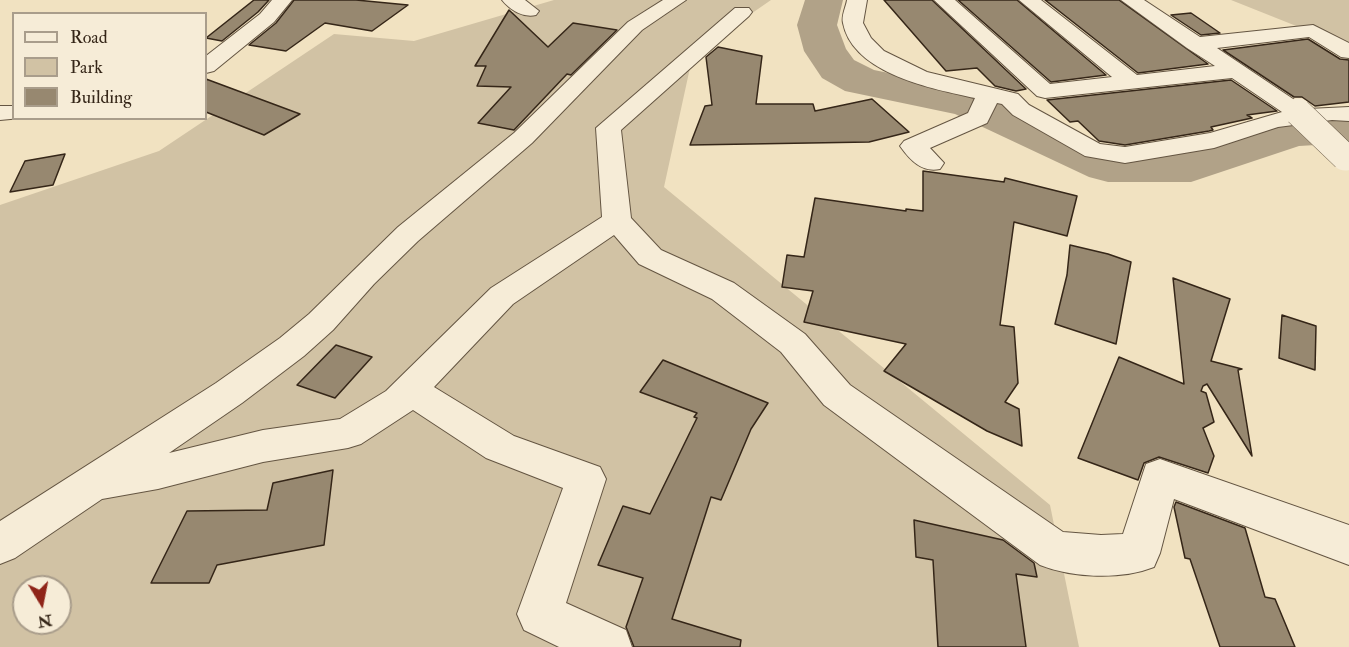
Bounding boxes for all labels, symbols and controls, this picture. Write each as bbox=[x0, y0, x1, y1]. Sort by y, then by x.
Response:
legend bbox=[12, 12, 207, 120]
text: Road bbox=[70, 26, 108, 49]
text: Park bbox=[70, 56, 103, 79]
text: Building bbox=[70, 86, 132, 109]
north arrow bbox=[12, 575, 72, 635]
text: N bbox=[36, 610, 54, 632]

